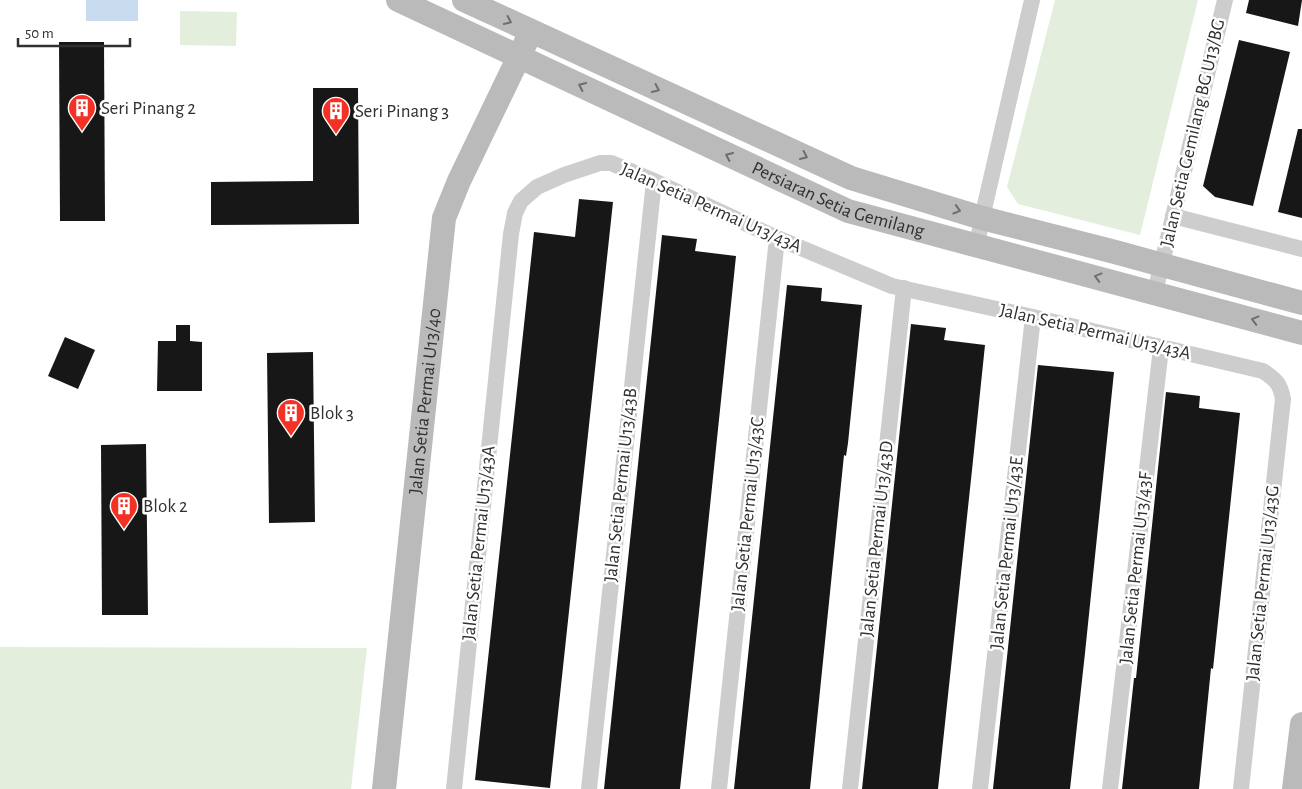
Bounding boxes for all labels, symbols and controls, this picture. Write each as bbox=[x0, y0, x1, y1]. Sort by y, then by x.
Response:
scale bar bbox=[18, 15, 130, 47]
one-way arrow bbox=[503, 15, 512, 25]
street label: Jalan Setia Gemilang BG U13/BG bbox=[1157, 17, 1229, 249]
text: 50 m bbox=[25, 26, 54, 41]
one-way arrow bbox=[578, 82, 587, 93]
one-way arrow bbox=[651, 82, 660, 93]
building icon: Seri Pinang 2 bbox=[67, 93, 97, 132]
building icon: Seri Pinang 3 bbox=[321, 96, 351, 135]
place label: Seri Pinang 2 bbox=[101, 99, 196, 118]
place label: Seri Pinang 3 bbox=[355, 102, 449, 121]
one-way arrow bbox=[799, 150, 808, 161]
one-way arrow bbox=[725, 151, 734, 162]
street label: Persiaran Setia Gemilang bbox=[749, 158, 927, 241]
street label: Jalan Setia Permai U13/43A bbox=[618, 160, 804, 256]
one-way arrow bbox=[952, 205, 960, 215]
one-way arrow bbox=[1095, 273, 1103, 283]
street label: Jalan Setia Permai U13/43A bbox=[997, 301, 1193, 363]
street label: Jalan Setia Permai U13/40 bbox=[406, 307, 444, 495]
one-way arrow bbox=[1251, 315, 1260, 325]
street label: Jalan Setia Permai U13/43B bbox=[601, 387, 641, 583]
building icon: Blok 3 bbox=[276, 398, 306, 437]
place label: Blok 3 bbox=[310, 404, 354, 423]
street label: Jalan Setia Permai U13/43C bbox=[728, 416, 768, 612]
street label: Jalan Setia Permai U13/43D bbox=[857, 440, 897, 638]
street label: Jalan Setia Permai U13/43A bbox=[459, 445, 499, 641]
street label: Jalan Setia Permai U13/43E bbox=[987, 456, 1027, 650]
street label: Jalan Setia Permai U13/43F bbox=[1116, 470, 1156, 665]
street label: Jalan Setia Permai U13/43G bbox=[1243, 484, 1283, 682]
building icon: Blok 2 bbox=[109, 491, 139, 530]
place label: Blok 2 bbox=[143, 497, 188, 516]

